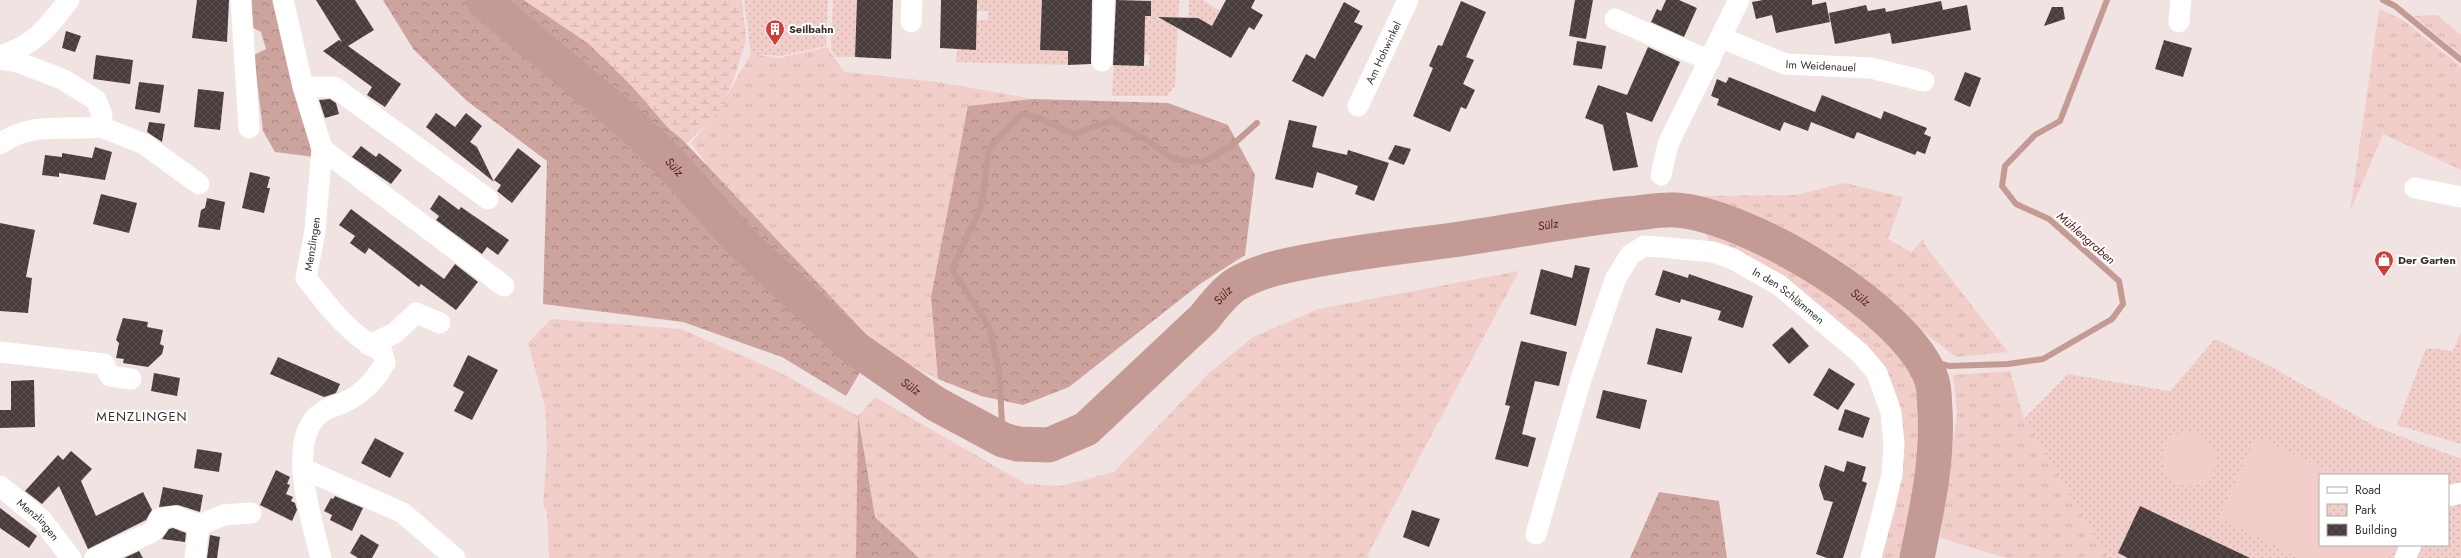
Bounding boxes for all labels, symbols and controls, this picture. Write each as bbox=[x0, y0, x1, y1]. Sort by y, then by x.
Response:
building icon: Seilbahn bbox=[764, 18, 786, 46]
street label: Am Hohwinkel bbox=[1361, 19, 1405, 87]
place label: Seilbahn bbox=[789, 21, 833, 37]
street label: Im Weidenauel bbox=[1785, 56, 1856, 75]
water label: Sülz bbox=[661, 153, 688, 181]
water label: Mühlengraben bbox=[2053, 207, 2119, 269]
water label: Sülz bbox=[1536, 214, 1560, 235]
street label: Menzlingen bbox=[300, 216, 324, 272]
shop icon: Der Garten bbox=[2373, 249, 2395, 277]
place label: Der Garten bbox=[2398, 252, 2456, 268]
street label: In den Schlämmen bbox=[1749, 264, 1828, 328]
water label: Sülz bbox=[1209, 281, 1237, 309]
water label: Sülz bbox=[1847, 284, 1875, 311]
water label: Sülz bbox=[897, 373, 925, 400]
district label: MENZLINGEN bbox=[96, 407, 188, 426]
legend bbox=[2319, 474, 2449, 546]
text: Road bbox=[2355, 481, 2381, 499]
street label: Menzlingen bbox=[13, 495, 63, 544]
text: Park bbox=[2355, 501, 2377, 519]
text: Building bbox=[2355, 521, 2397, 539]

